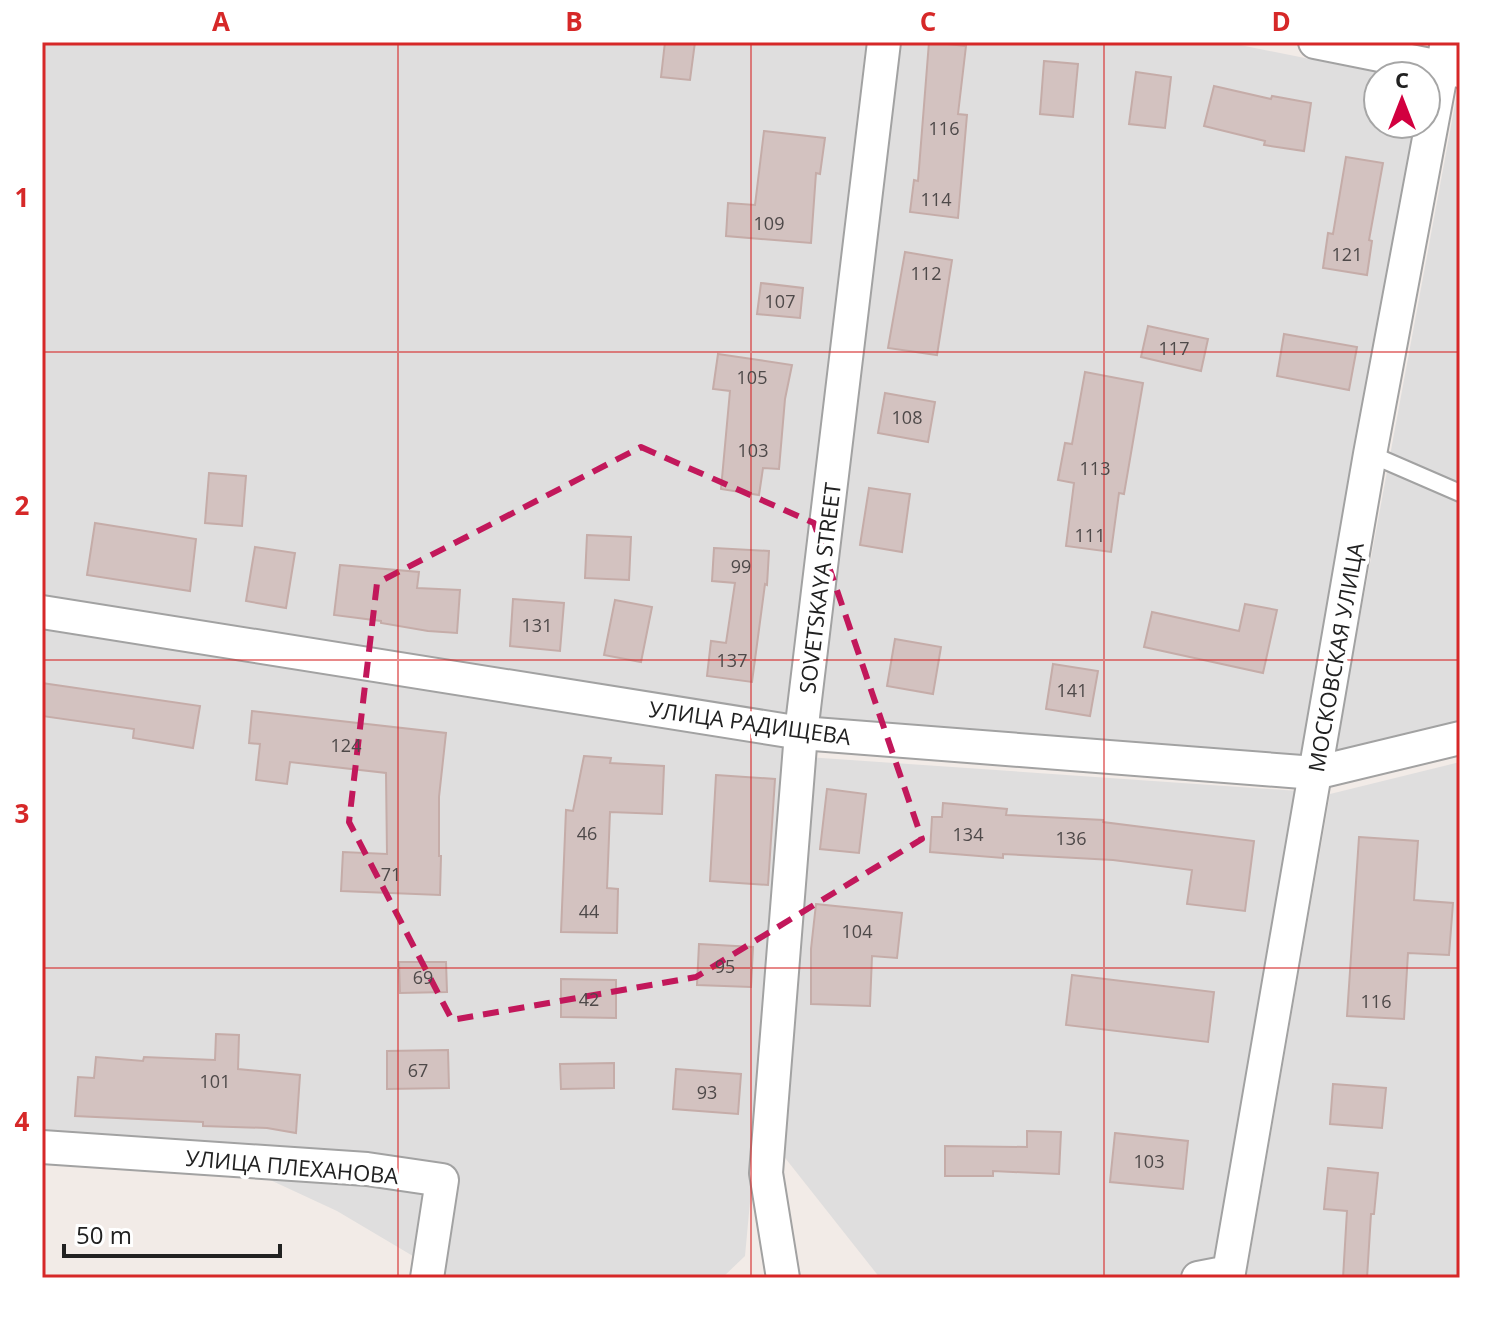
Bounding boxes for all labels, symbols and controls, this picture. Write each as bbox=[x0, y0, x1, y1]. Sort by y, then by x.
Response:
text: A bbox=[212, 3, 230, 39]
text: B bbox=[565, 3, 583, 39]
text: C bbox=[920, 3, 936, 39]
text: D bbox=[1271, 3, 1291, 39]
north arrow bbox=[1362, 60, 1442, 140]
text: С bbox=[1395, 64, 1409, 94]
house number: 116 bbox=[929, 116, 959, 140]
text: 1 bbox=[15, 179, 29, 215]
house number: 114 bbox=[921, 187, 951, 211]
house number: 109 bbox=[754, 211, 784, 235]
house number: 121 bbox=[1332, 242, 1362, 266]
house number: 112 bbox=[911, 261, 941, 285]
house number: 107 bbox=[765, 289, 795, 313]
house number: 117 bbox=[1159, 336, 1189, 360]
house number: 105 bbox=[737, 365, 767, 389]
house number: 108 bbox=[892, 405, 922, 429]
house number: 103 bbox=[738, 438, 768, 462]
house number: 113 bbox=[1080, 456, 1110, 480]
street label: SOVETSKAYA STREET bbox=[791, 481, 847, 695]
text: 2 bbox=[15, 487, 30, 523]
house number: 111 bbox=[1075, 523, 1105, 547]
street label: МОСКОВСКАЯ УЛИЦА bbox=[1300, 540, 1370, 774]
house number: 99 bbox=[731, 554, 751, 578]
house number: 131 bbox=[522, 613, 552, 637]
house number: 137 bbox=[717, 648, 747, 672]
house number: 141 bbox=[1057, 678, 1087, 702]
street label: УЛИЦА РАДИЩЕВА bbox=[647, 693, 853, 751]
house number: 124 bbox=[331, 733, 361, 757]
text: 3 bbox=[15, 795, 29, 831]
house number: 46 bbox=[577, 821, 597, 845]
house number: 134 bbox=[953, 822, 983, 846]
house number: 136 bbox=[1056, 826, 1086, 850]
house number: 71 bbox=[381, 862, 401, 886]
house number: 44 bbox=[579, 899, 599, 923]
house number: 104 bbox=[842, 919, 872, 943]
house number: 95 bbox=[715, 954, 735, 978]
house number: 69 bbox=[413, 965, 433, 989]
house number: 42 bbox=[579, 987, 599, 1011]
house number: 116 bbox=[1361, 989, 1391, 1013]
house number: 67 bbox=[408, 1058, 428, 1082]
house number: 101 bbox=[200, 1069, 230, 1093]
house number: 93 bbox=[697, 1080, 717, 1104]
text: 4 bbox=[15, 1103, 30, 1139]
street label: УЛИЦА ПЛЕХАНОВА bbox=[184, 1142, 400, 1190]
house number: 103 bbox=[1134, 1149, 1164, 1173]
scale bar bbox=[64, 1208, 280, 1258]
text: 50 m bbox=[76, 1218, 132, 1251]

